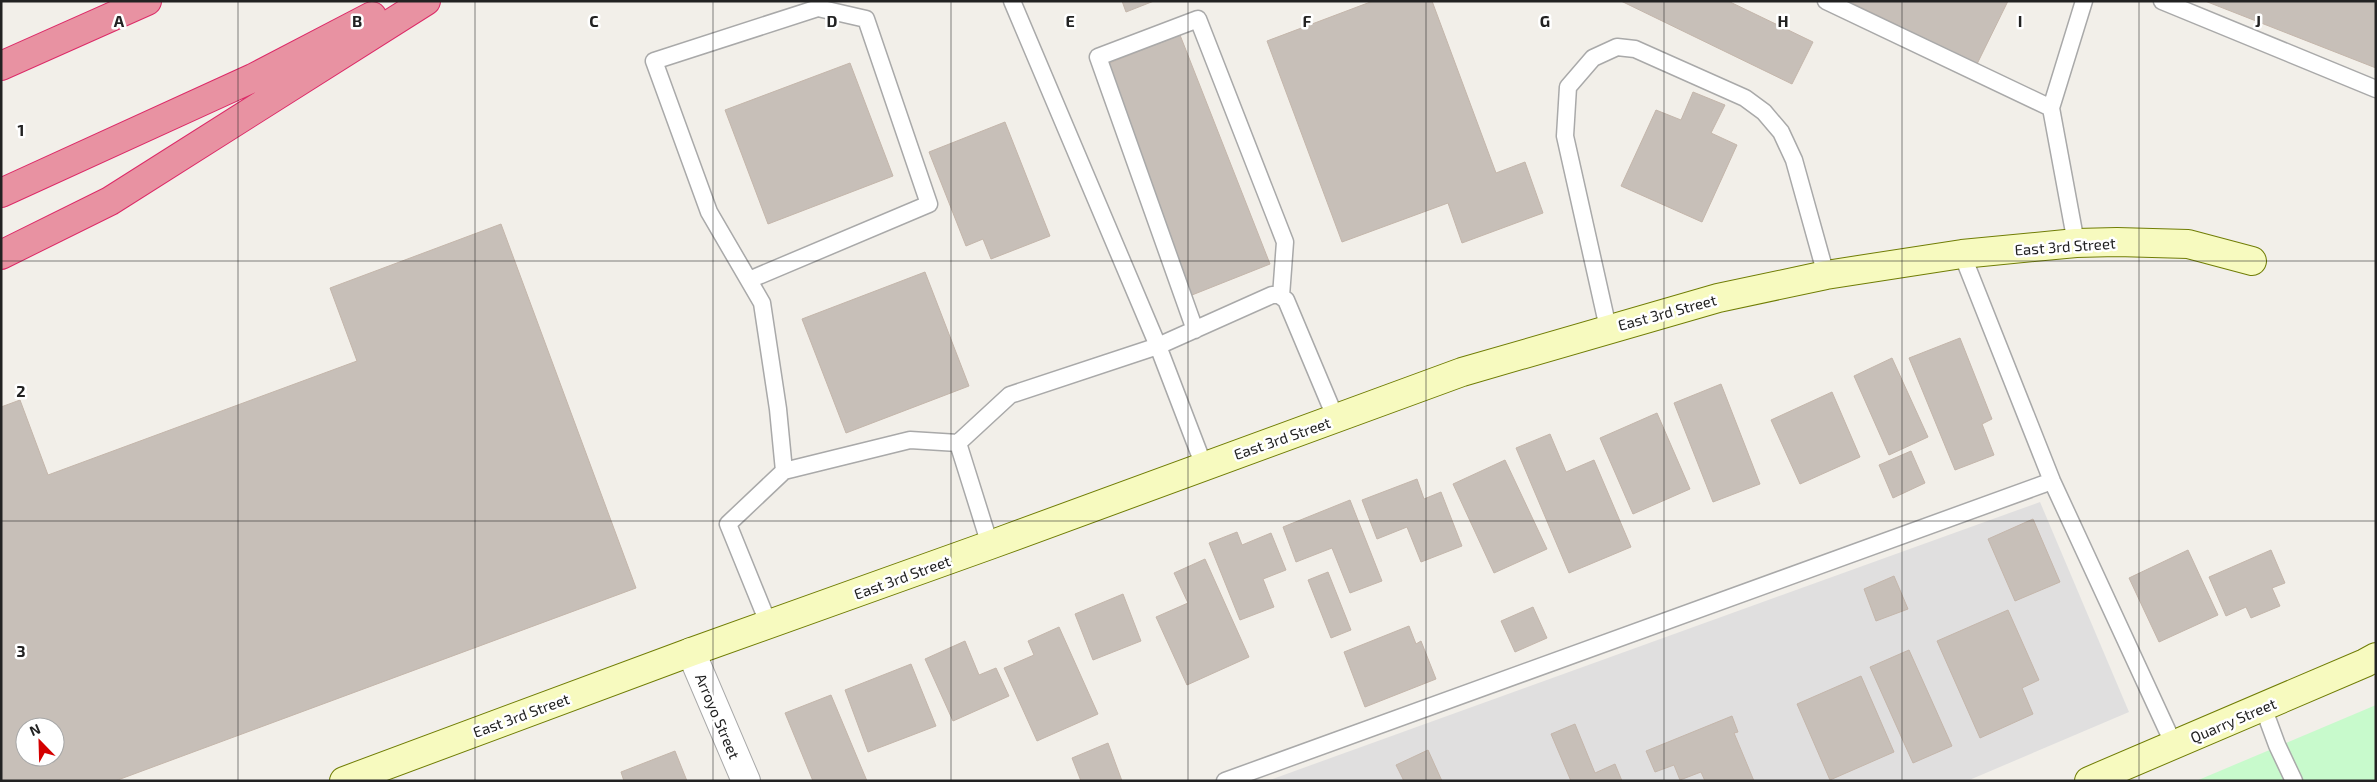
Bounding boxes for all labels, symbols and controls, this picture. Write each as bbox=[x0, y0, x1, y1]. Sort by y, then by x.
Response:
text: A bbox=[114, 11, 125, 30]
text: B bbox=[352, 11, 362, 30]
text: C bbox=[589, 11, 599, 30]
text: D bbox=[827, 11, 838, 30]
text: E bbox=[1065, 11, 1075, 30]
text: F bbox=[1303, 11, 1312, 30]
text: G bbox=[1540, 11, 1550, 30]
text: H bbox=[1777, 11, 1789, 30]
text: I bbox=[2018, 11, 2022, 30]
text: J bbox=[2255, 11, 2261, 30]
text: 1 bbox=[18, 120, 24, 139]
street label: East 3rd Street bbox=[2014, 233, 2116, 259]
street label: East 3rd Street bbox=[1616, 290, 1718, 334]
text: 2 bbox=[16, 381, 26, 400]
street label: East 3rd Street bbox=[1231, 413, 1333, 463]
street label: East 3rd Street bbox=[851, 551, 953, 603]
text: 3 bbox=[16, 641, 26, 660]
street label: Arroyo Street bbox=[692, 671, 744, 762]
street label: East 3rd Street bbox=[470, 689, 572, 741]
street label: Quarry Street bbox=[2187, 694, 2279, 747]
north arrow bbox=[15, 717, 65, 767]
text: N bbox=[27, 720, 43, 739]

